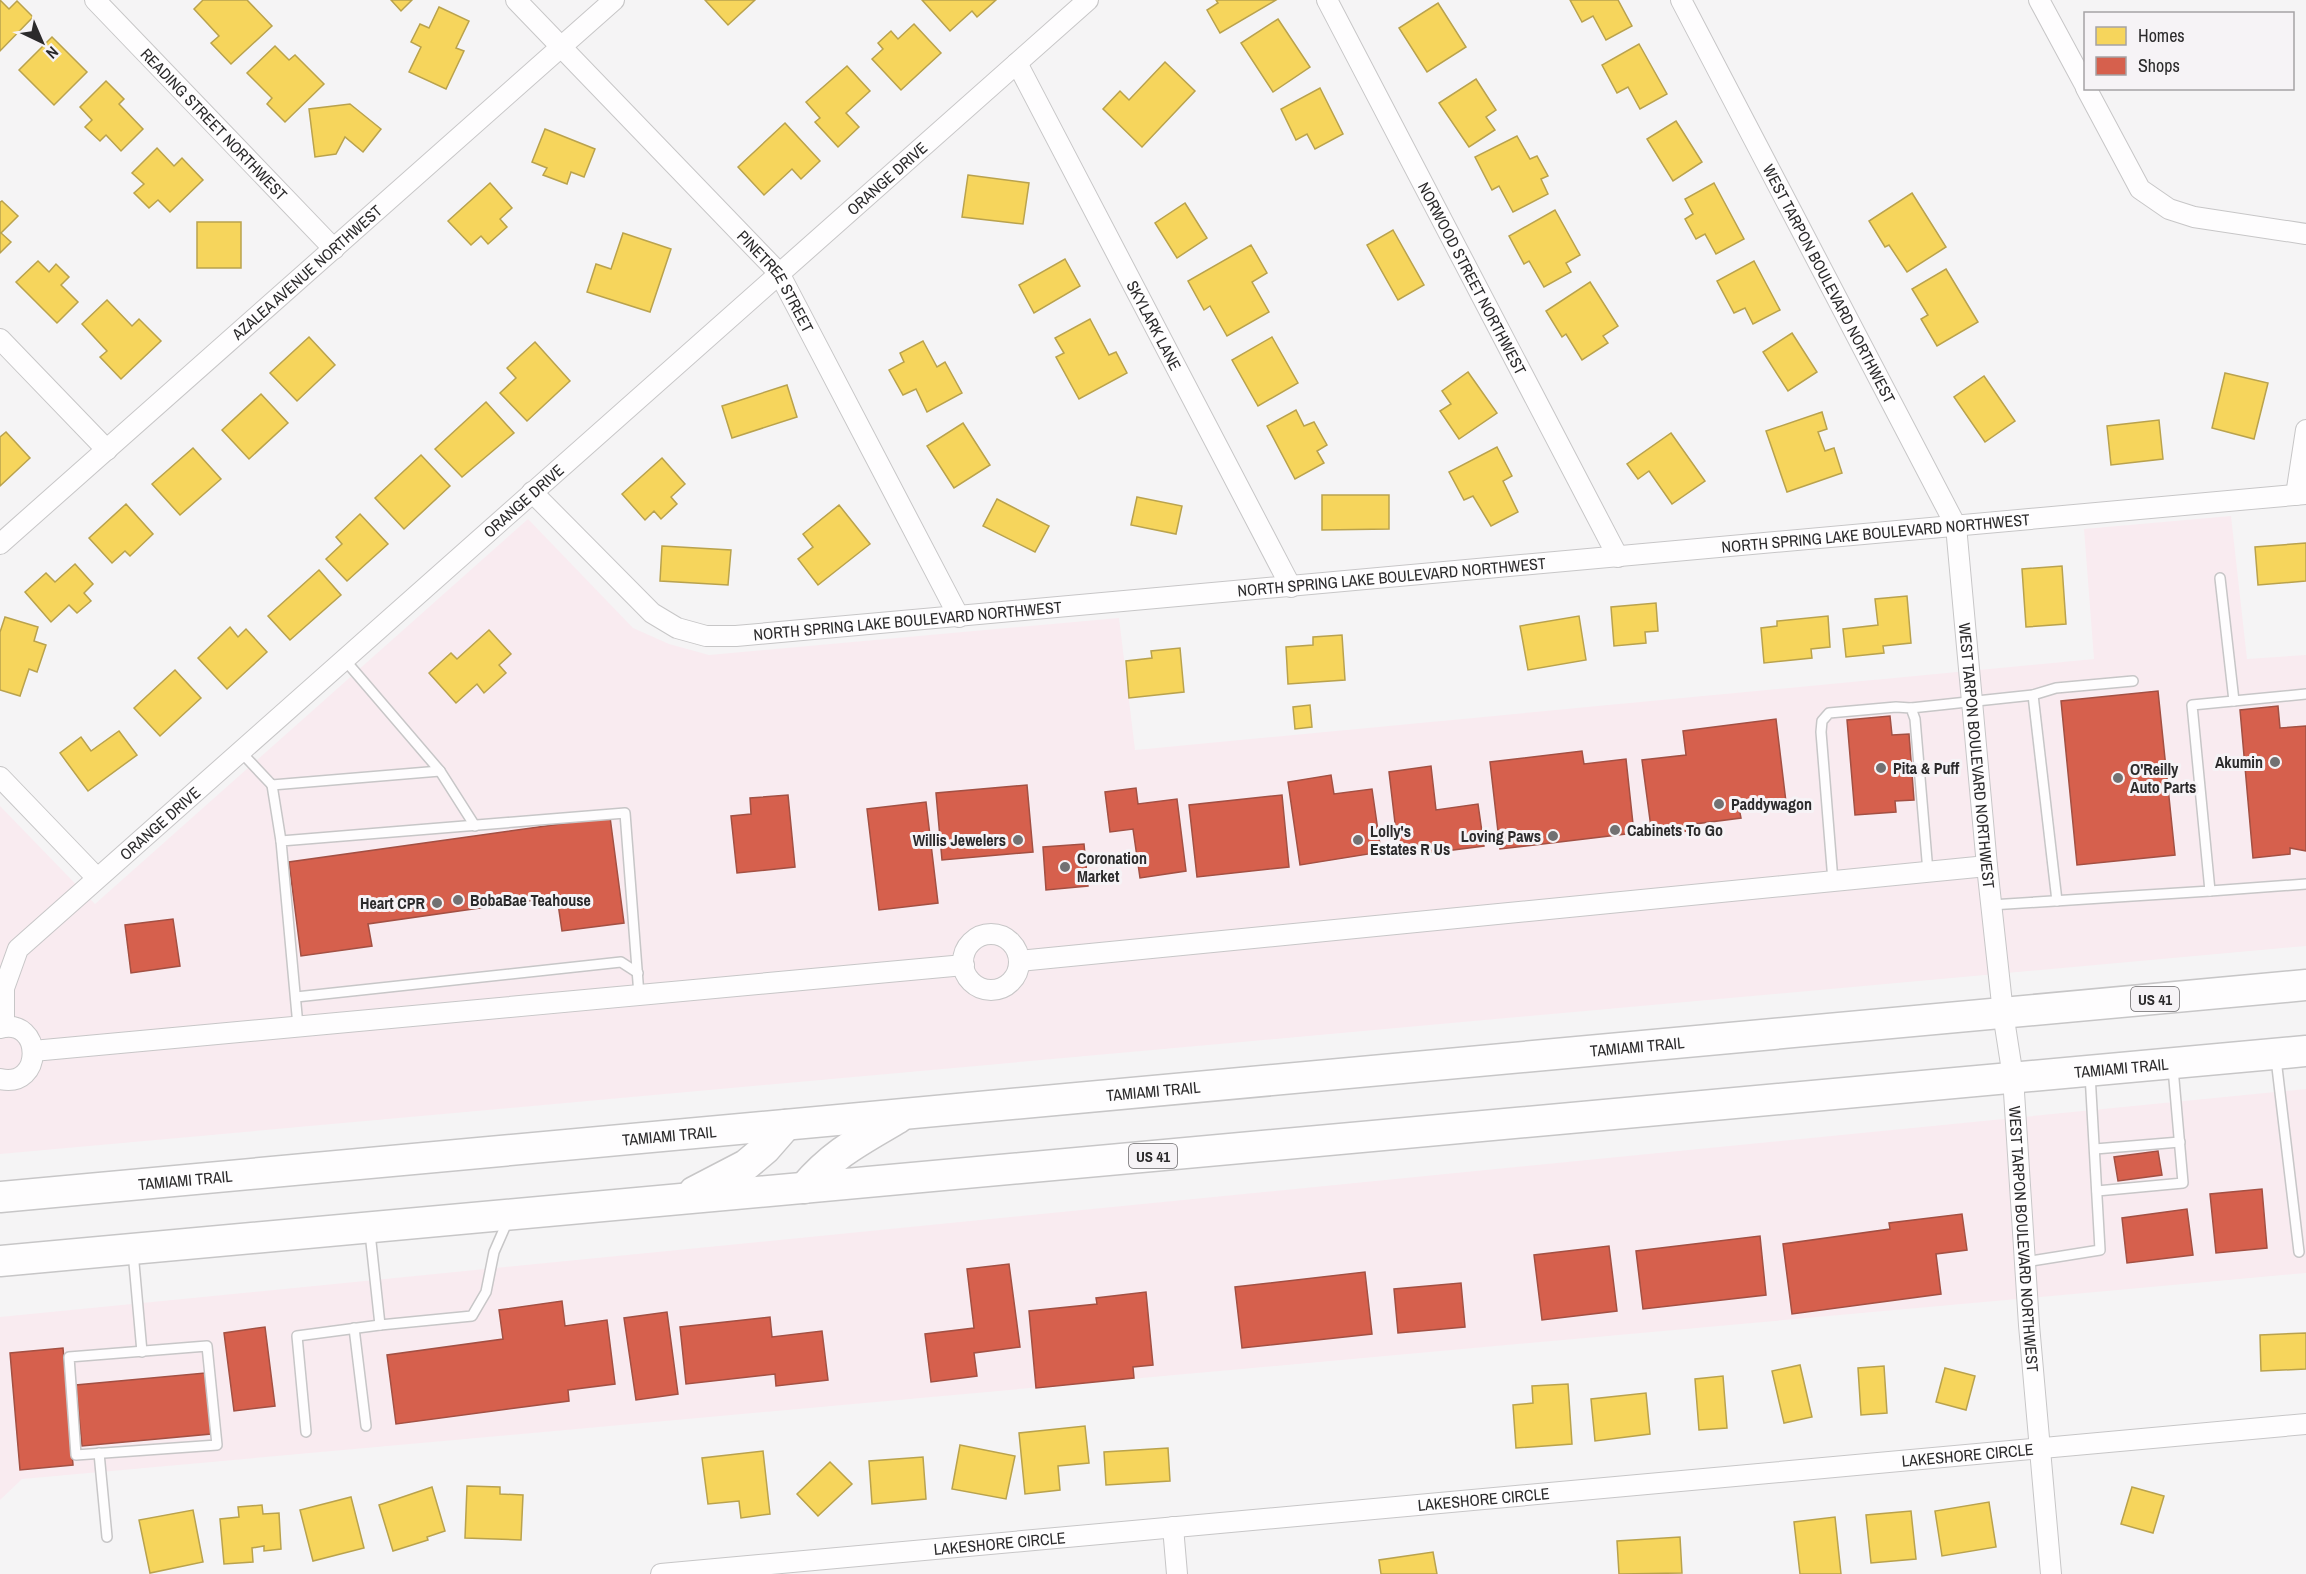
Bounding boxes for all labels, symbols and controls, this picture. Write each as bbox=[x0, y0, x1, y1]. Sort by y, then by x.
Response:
north arrow bbox=[12, 12, 72, 72]
legend bbox=[2084, 12, 2294, 90]
text: Homes bbox=[2138, 23, 2185, 48]
text: N bbox=[41, 42, 63, 64]
street label: READING STREET NORTHWEST bbox=[136, 43, 292, 205]
text: Shops bbox=[2138, 53, 2180, 78]
street label: ORANGE DRIVE bbox=[842, 137, 932, 220]
street label: WEST TARPON BOULEVARD NORTHWEST bbox=[1758, 160, 1901, 407]
street label: NORWOOD STREET NORTHWEST bbox=[1413, 178, 1532, 379]
street label: AZALEA AVENUE NORTHWEST bbox=[226, 200, 387, 345]
street label: PINETREE STREET bbox=[732, 225, 819, 336]
street label: SKYLARK LANE bbox=[1122, 277, 1187, 374]
street label: ORANGE DRIVE bbox=[478, 459, 568, 542]
street label: NORTH SPRING LAKE BOULEVARD NORTHWEST bbox=[1721, 508, 2031, 558]
street label: NORTH SPRING LAKE BOULEVARD NORTHWEST bbox=[1237, 552, 1547, 602]
street label: NORTH SPRING LAKE BOULEVARD NORTHWEST bbox=[753, 596, 1063, 645]
street label: WEST TARPON BOULEVARD NORTHWEST bbox=[1954, 622, 2000, 889]
place label: Akumin bbox=[2215, 751, 2263, 773]
marker: Akumin bbox=[2268, 755, 2282, 769]
place label: Pita & Puff bbox=[1893, 757, 1960, 779]
place label: O'Reilly Auto Parts bbox=[2130, 758, 2196, 798]
marker: Pita & Puff bbox=[1874, 761, 1888, 775]
marker: O'Reilly Auto Parts bbox=[2111, 771, 2125, 785]
street label: ORANGE DRIVE bbox=[115, 782, 205, 865]
place label: Paddywagon bbox=[1731, 793, 1812, 815]
marker: Paddywagon bbox=[1712, 797, 1726, 811]
place label: Cabinets To Go bbox=[1627, 819, 1723, 841]
place label: Lolly's Estates R Us bbox=[1370, 820, 1450, 860]
marker: Cabinets To Go bbox=[1608, 823, 1622, 837]
place label: Loving Paws bbox=[1461, 825, 1541, 847]
place label: Willis Jewelers bbox=[913, 829, 1006, 851]
marker: Loving Paws bbox=[1546, 829, 1560, 843]
marker: Willis Jewelers bbox=[1011, 833, 1025, 847]
marker: Lolly's Estates R Us bbox=[1351, 833, 1365, 847]
place label: Coronation Market bbox=[1077, 847, 1147, 887]
marker: Coronation Market bbox=[1058, 860, 1072, 874]
place label: BobaBae Teahouse bbox=[470, 889, 591, 911]
place label: Heart CPR bbox=[360, 892, 426, 914]
marker: BobaBae Teahouse bbox=[451, 893, 465, 907]
marker: Heart CPR bbox=[430, 896, 444, 910]
road number: US 41 bbox=[2131, 987, 2179, 1011]
street label: TAMIAMI TRAIL bbox=[1589, 1031, 1686, 1062]
street label: TAMIAMI TRAIL bbox=[2073, 1053, 2170, 1083]
street label: TAMIAMI TRAIL bbox=[1105, 1076, 1202, 1106]
street label: WEST TARPON BOULEVARD NORTHWEST bbox=[2004, 1105, 2044, 1373]
street label: TAMIAMI TRAIL bbox=[621, 1120, 718, 1151]
road number: US 41 bbox=[1129, 1144, 1177, 1168]
street label: TAMIAMI TRAIL bbox=[137, 1165, 234, 1195]
street label: LAKESHORE CIRCLE bbox=[1901, 1438, 2034, 1472]
street label: LAKESHORE CIRCLE bbox=[1417, 1482, 1550, 1516]
street label: LAKESHORE CIRCLE bbox=[933, 1526, 1066, 1560]

